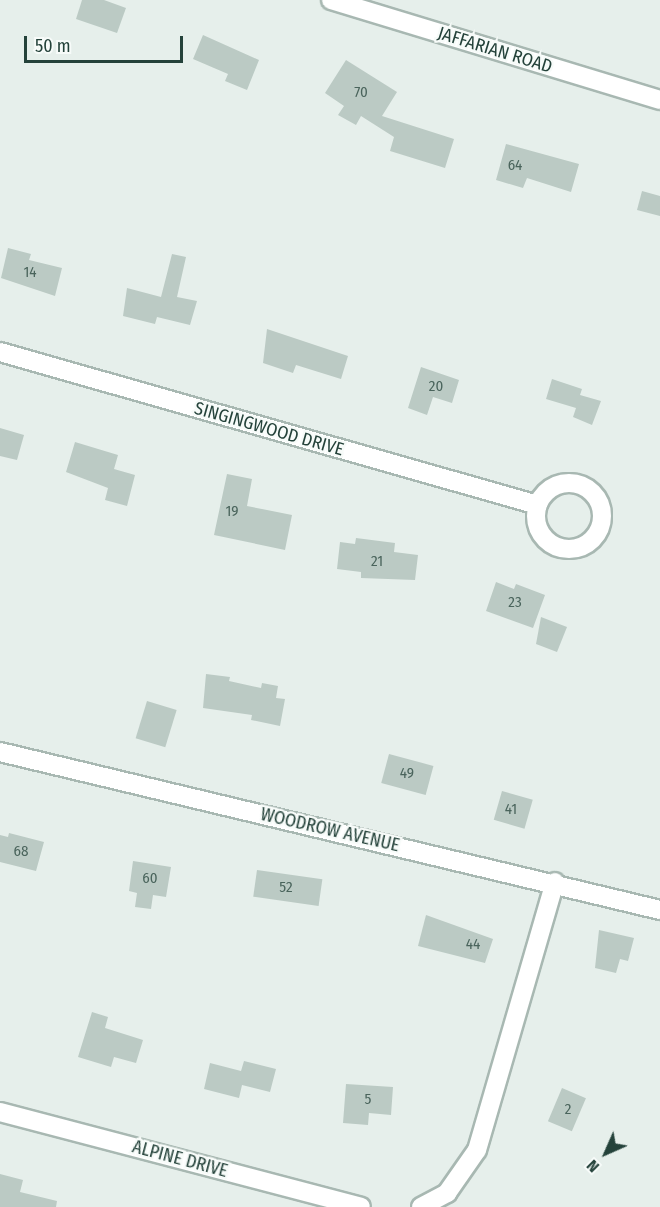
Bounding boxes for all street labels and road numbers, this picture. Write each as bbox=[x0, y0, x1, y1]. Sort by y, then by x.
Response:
street label: JAFFARIAN ROAD bbox=[435, 22, 555, 78]
street label: SINGINGWOOD DRIVE bbox=[192, 397, 346, 461]
street label: WOODROW AVENUE bbox=[258, 804, 402, 856]
street label: ALPINE DRIVE bbox=[130, 1136, 230, 1182]

